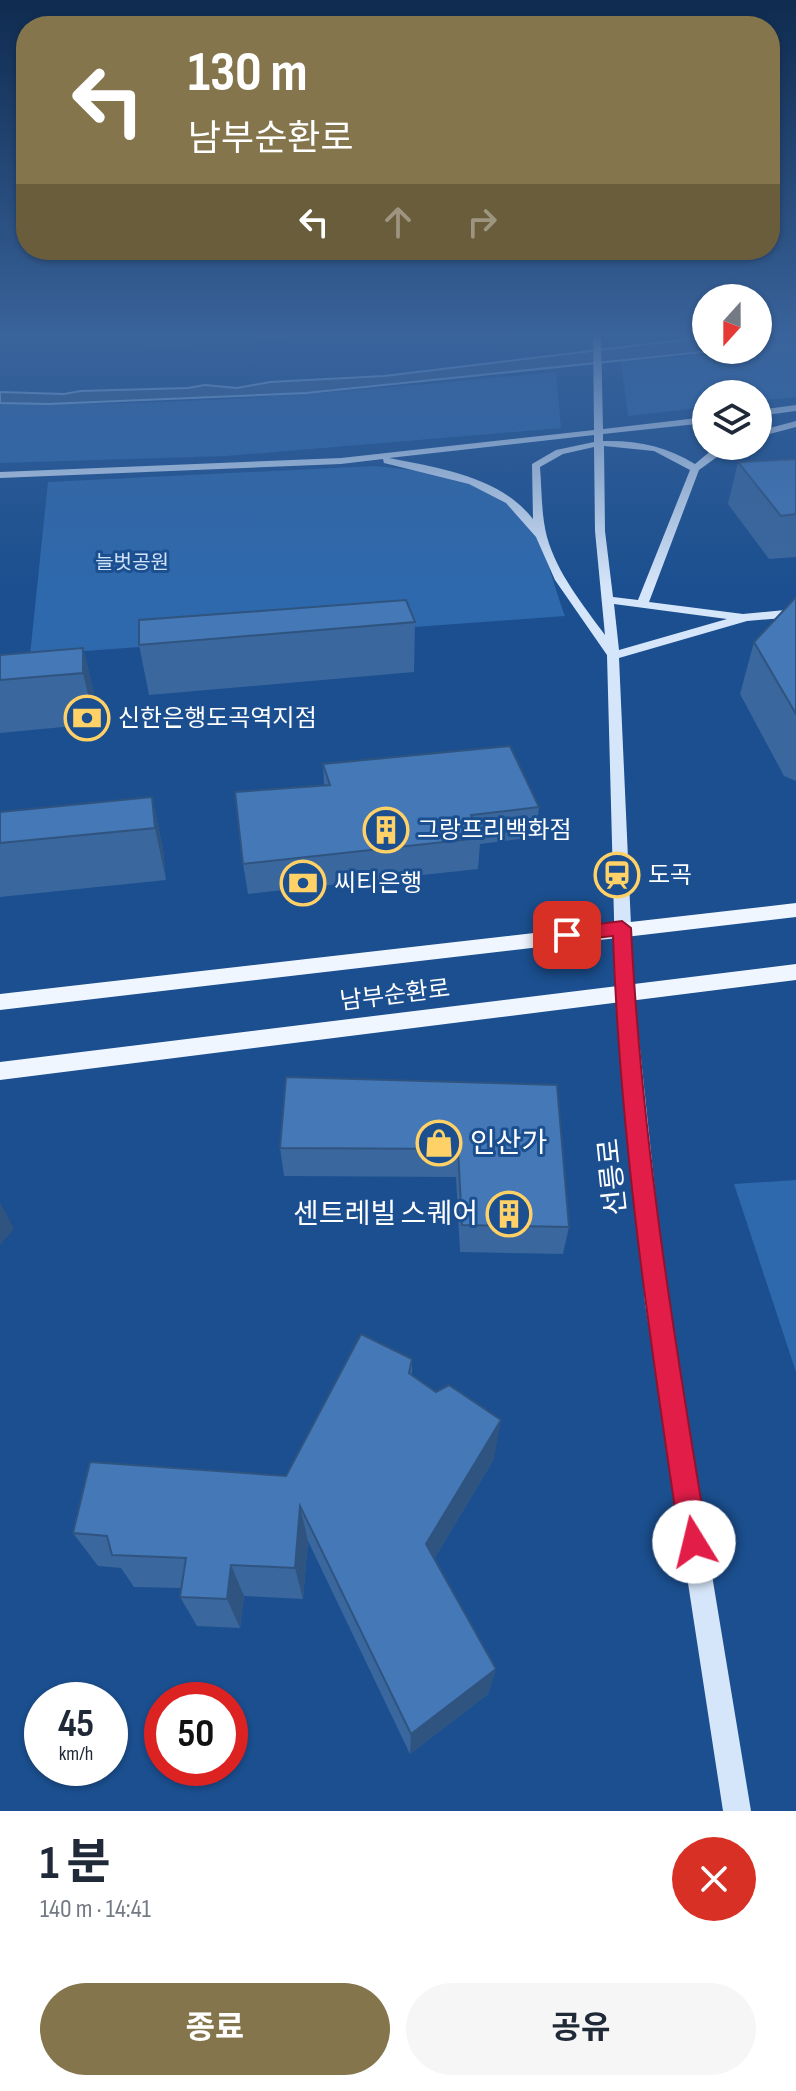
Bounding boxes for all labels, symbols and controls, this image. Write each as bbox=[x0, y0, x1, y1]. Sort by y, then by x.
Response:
text: 130 m bbox=[188, 40, 308, 107]
icon: left bbox=[56, 48, 160, 152]
text: 남부순환로 bbox=[188, 118, 354, 161]
icon: left bbox=[292, 200, 336, 244]
icon: ahead bbox=[376, 200, 420, 244]
icon: right bbox=[460, 200, 504, 244]
north arrow bbox=[692, 284, 772, 364]
map controls bbox=[692, 284, 772, 460]
button: layers bbox=[692, 380, 772, 460]
park label: 늘벗공원 bbox=[95, 551, 169, 575]
bank icon: 신한은행도곡역지점 bbox=[63, 694, 111, 742]
place label: 신한은행도곡역지점 bbox=[118, 704, 317, 733]
building icon: 그랑프리백화점 bbox=[362, 806, 410, 854]
place label: 그랑프리백화점 bbox=[417, 816, 572, 845]
station icon: 도곡 bbox=[593, 851, 641, 899]
bank icon: 씨티은행 bbox=[279, 859, 327, 907]
place label: 도곡 bbox=[648, 861, 692, 890]
place label: 씨티은행 bbox=[334, 869, 422, 898]
pin bbox=[533, 901, 601, 969]
icon: arrive bbox=[545, 913, 589, 957]
street label: 남부순환로 bbox=[338, 974, 452, 1016]
shop icon: 인산가 bbox=[415, 1119, 463, 1167]
place label: 인산가 bbox=[470, 1127, 547, 1160]
street label: 선릉로 bbox=[593, 1137, 633, 1217]
building icon: 센트레빌 스퀘어 bbox=[485, 1190, 533, 1238]
place label: 센트레빌 스퀘어 bbox=[293, 1198, 478, 1231]
position arrow bbox=[652, 1500, 736, 1584]
speed limit sign: 50 bbox=[144, 1682, 248, 1786]
text: 45 bbox=[58, 1700, 94, 1748]
text: km/h bbox=[59, 1742, 93, 1766]
text: 1 분 bbox=[40, 1835, 110, 1892]
button: close bbox=[672, 1837, 756, 1921]
text: 140 m · 14:41 bbox=[40, 1894, 151, 1925]
button: 종료 bbox=[40, 1983, 390, 2075]
button: 공유 bbox=[406, 1983, 756, 2075]

